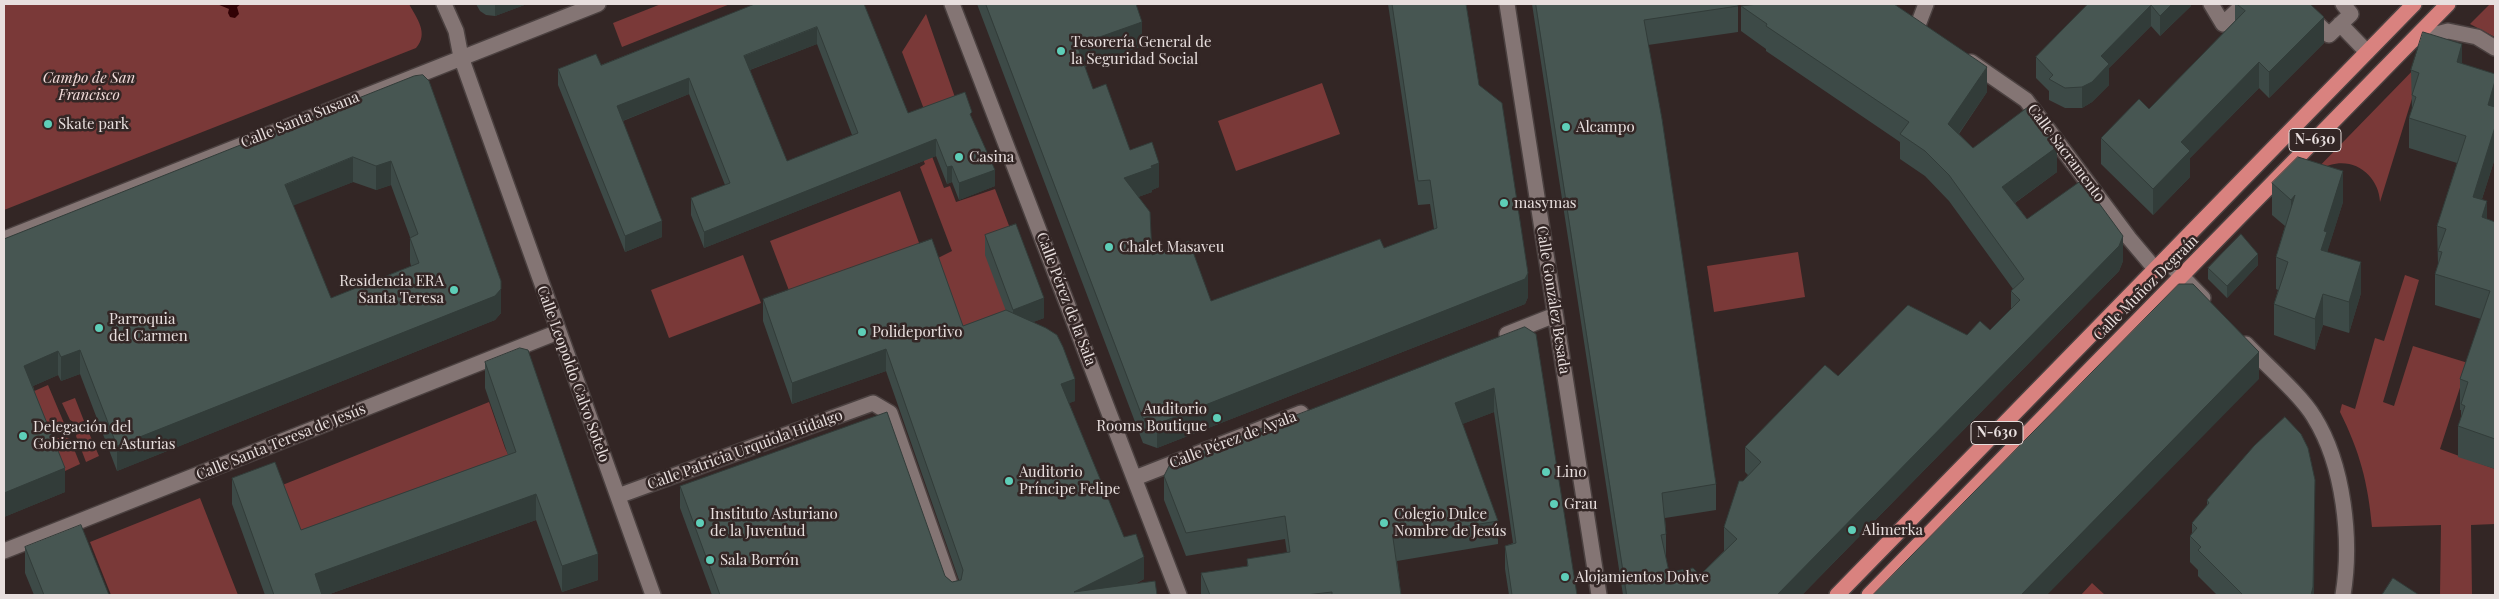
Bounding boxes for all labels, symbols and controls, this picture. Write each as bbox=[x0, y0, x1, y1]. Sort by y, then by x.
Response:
place label: Tesorería General de la Seguridad Social bbox=[1071, 33, 1212, 68]
marker: Tesorería General de la Seguridad Social bbox=[1055, 45, 1067, 57]
park label: Campo de San Francisco bbox=[43, 69, 135, 104]
street label: Calle Santa Susana bbox=[238, 88, 362, 152]
street label: Calle Sacramento bbox=[2023, 100, 2109, 206]
place label: Skate park bbox=[58, 115, 129, 133]
marker: Skate park bbox=[42, 118, 54, 130]
place label: Alcampo bbox=[1576, 118, 1635, 136]
marker: Alcampo bbox=[1560, 121, 1572, 133]
road number: N-630 bbox=[2289, 128, 2341, 152]
place label: Casina bbox=[969, 148, 1014, 166]
marker: Casina bbox=[953, 151, 965, 163]
place label: masymas bbox=[1514, 194, 1577, 212]
marker: masymas bbox=[1498, 197, 1510, 209]
street label: Calle González Besada bbox=[1532, 225, 1574, 375]
street label: Calle Pérez de la Sala bbox=[1032, 230, 1100, 368]
street label: Calle Muñoz Degraín bbox=[2090, 232, 2202, 344]
place label: Chalet Masaveu bbox=[1119, 238, 1224, 256]
marker: Chalet Masaveu bbox=[1103, 241, 1115, 253]
place label: Residencia ERA Santa Teresa bbox=[339, 272, 444, 307]
street label: Calle Leopoldo Calvo Sotelo bbox=[533, 283, 613, 465]
marker: Residencia ERA Santa Teresa bbox=[448, 284, 460, 296]
place label: Parroquia del Carmen bbox=[109, 310, 188, 345]
marker: Parroquia del Carmen bbox=[93, 322, 105, 334]
place label: Polideportivo bbox=[872, 323, 962, 341]
marker: Polideportivo bbox=[856, 326, 868, 338]
street label: Calle Santa Teresa de Jesús bbox=[194, 400, 368, 484]
place label: Auditorio Rooms Boutique bbox=[1096, 400, 1207, 435]
street label: Calle Patricia Urquiola Hidalgo bbox=[645, 406, 845, 494]
street label: Calle Pérez de Ayala bbox=[1167, 407, 1299, 473]
marker: Auditorio Rooms Boutique bbox=[1211, 412, 1223, 424]
place label: Delegación del Gobierno en Asturias bbox=[33, 418, 175, 453]
road number: N-630 bbox=[1971, 422, 2023, 444]
marker: Delegación del Gobierno en Asturias bbox=[17, 430, 29, 442]
place label: Auditorio Príncipe Felipe bbox=[1019, 463, 1120, 498]
place label: Lino bbox=[1556, 463, 1586, 481]
marker: Lino bbox=[1540, 466, 1552, 478]
marker: Auditorio Príncipe Felipe bbox=[1003, 475, 1015, 487]
place label: Grau bbox=[1564, 495, 1597, 513]
marker: Grau bbox=[1548, 498, 1560, 510]
place label: Instituto Asturiano de la Juventud bbox=[710, 505, 838, 540]
place label: Colegio Dulce Nombre de Jesús bbox=[1394, 505, 1506, 540]
marker: Instituto Asturiano de la Juventud bbox=[694, 517, 706, 529]
marker: Colegio Dulce Nombre de Jesús bbox=[1378, 517, 1390, 529]
place label: Alimerka bbox=[1862, 521, 1923, 539]
marker: Alimerka bbox=[1846, 524, 1858, 536]
place label: Sala Borrón bbox=[720, 551, 799, 569]
marker: Sala Borrón bbox=[704, 554, 716, 566]
place label: Alojamientos Dohve bbox=[1575, 568, 1709, 586]
marker: Alojamientos Dohve bbox=[1559, 571, 1571, 583]

